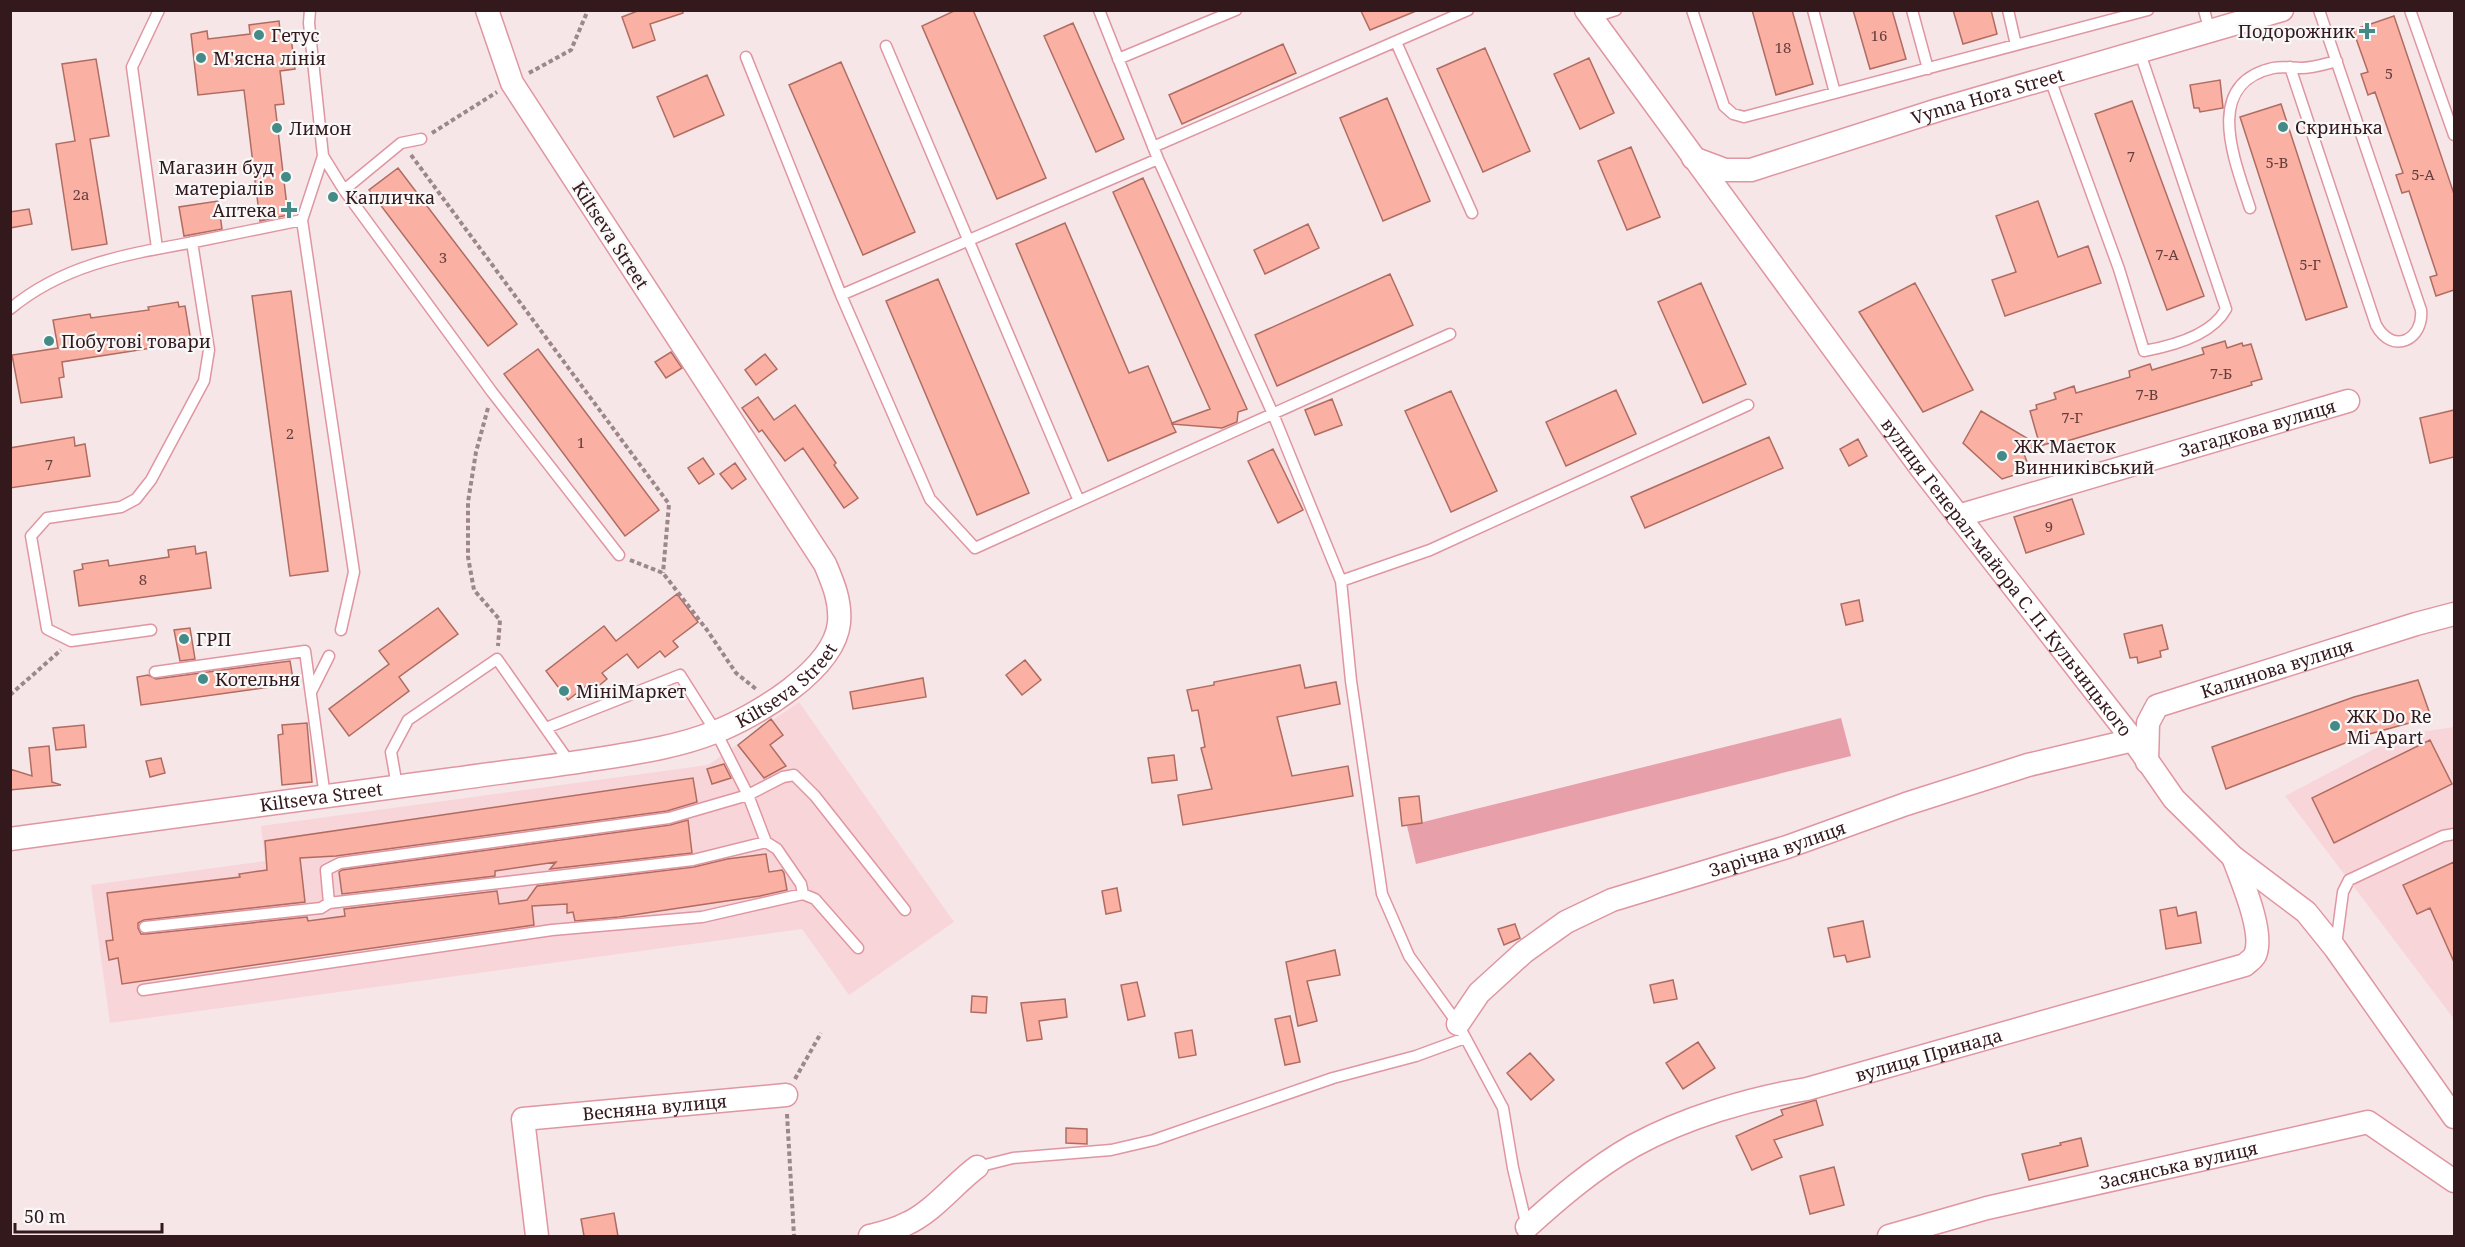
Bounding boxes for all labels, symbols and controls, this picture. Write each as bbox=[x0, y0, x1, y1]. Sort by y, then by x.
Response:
place label: Подорожник bbox=[2238, 19, 2355, 43]
place label: Гетус bbox=[271, 23, 320, 47]
marker: Подорожник bbox=[2360, 24, 2374, 38]
house number: 16 bbox=[1871, 25, 1887, 45]
marker: Гетус bbox=[252, 28, 266, 42]
house number: 18 bbox=[1775, 37, 1791, 57]
place label: М'ясна лінія bbox=[213, 46, 326, 70]
marker: М'ясна лінія bbox=[194, 51, 208, 65]
street label: Vynna Hora Street bbox=[1908, 62, 2067, 130]
house number: 5 bbox=[2385, 63, 2393, 83]
place label: Скринька bbox=[2295, 115, 2383, 139]
place label: Лимон bbox=[289, 116, 352, 140]
marker: Скринька bbox=[2276, 120, 2290, 134]
marker: Лимон bbox=[270, 121, 284, 135]
house number: 7 bbox=[2127, 146, 2135, 166]
house number: 5-В bbox=[2266, 152, 2288, 172]
place label: Магазин буд матеріалів bbox=[158, 155, 274, 200]
house number: 5-А bbox=[2411, 164, 2435, 184]
marker: Магазин буд матеріалів bbox=[279, 170, 293, 184]
street label: Kiltseva Street bbox=[567, 177, 655, 293]
house number: 2а bbox=[73, 184, 89, 204]
place label: Капличка bbox=[345, 185, 435, 209]
marker: Капличка bbox=[326, 190, 340, 204]
place label: Аптека bbox=[212, 198, 277, 222]
marker: Аптека bbox=[282, 203, 296, 217]
house number: 7-А bbox=[2155, 244, 2179, 264]
house number: 3 bbox=[439, 247, 447, 267]
house number: 5-Г bbox=[2299, 254, 2321, 274]
place label: Побутові товари bbox=[61, 329, 211, 353]
marker: Побутові товари bbox=[42, 334, 56, 348]
house number: 7-Б bbox=[2210, 363, 2232, 383]
house number: 7-В bbox=[2136, 384, 2158, 404]
street label: Загадкова вулиця bbox=[2176, 393, 2339, 462]
house number: 7-Г bbox=[2061, 407, 2083, 427]
street label: вулиця Генерал-майора С. П. Кульчицького bbox=[1876, 413, 2138, 741]
house number: 2 bbox=[286, 423, 294, 443]
house number: 1 bbox=[577, 432, 585, 452]
place label: ЖК Маєток Винниківський bbox=[2013, 434, 2155, 479]
marker: ЖК Маєток Винниківський bbox=[1995, 449, 2009, 463]
house number: 7 bbox=[45, 454, 53, 474]
house number: 9 bbox=[2045, 516, 2053, 536]
house number: 8 bbox=[139, 569, 147, 589]
place label: ГРП bbox=[196, 627, 231, 651]
marker: ГРП bbox=[177, 632, 191, 646]
street label: Калинова вулиця bbox=[2197, 633, 2356, 704]
street label: Kiltseva Street bbox=[732, 639, 842, 733]
place label: Котельня bbox=[215, 667, 300, 691]
marker: Котельня bbox=[196, 672, 210, 686]
place label: МініМаркет bbox=[576, 679, 687, 703]
marker: МініМаркет bbox=[557, 684, 571, 698]
place label: ЖК Do Re Mi Apart bbox=[2346, 704, 2432, 749]
marker: ЖК Do Re Mi Apart bbox=[2328, 719, 2342, 733]
street label: Kiltseva Street bbox=[258, 776, 384, 817]
street label: Зарічна вулиця bbox=[1706, 815, 1849, 882]
street label: вулиця Принада bbox=[1852, 1022, 2005, 1087]
street label: Весняна вулиця bbox=[581, 1088, 728, 1126]
street label: Засянська вулиця bbox=[2097, 1135, 2260, 1194]
scale bar bbox=[15, 1196, 162, 1234]
text: 50 m bbox=[24, 1204, 66, 1228]

